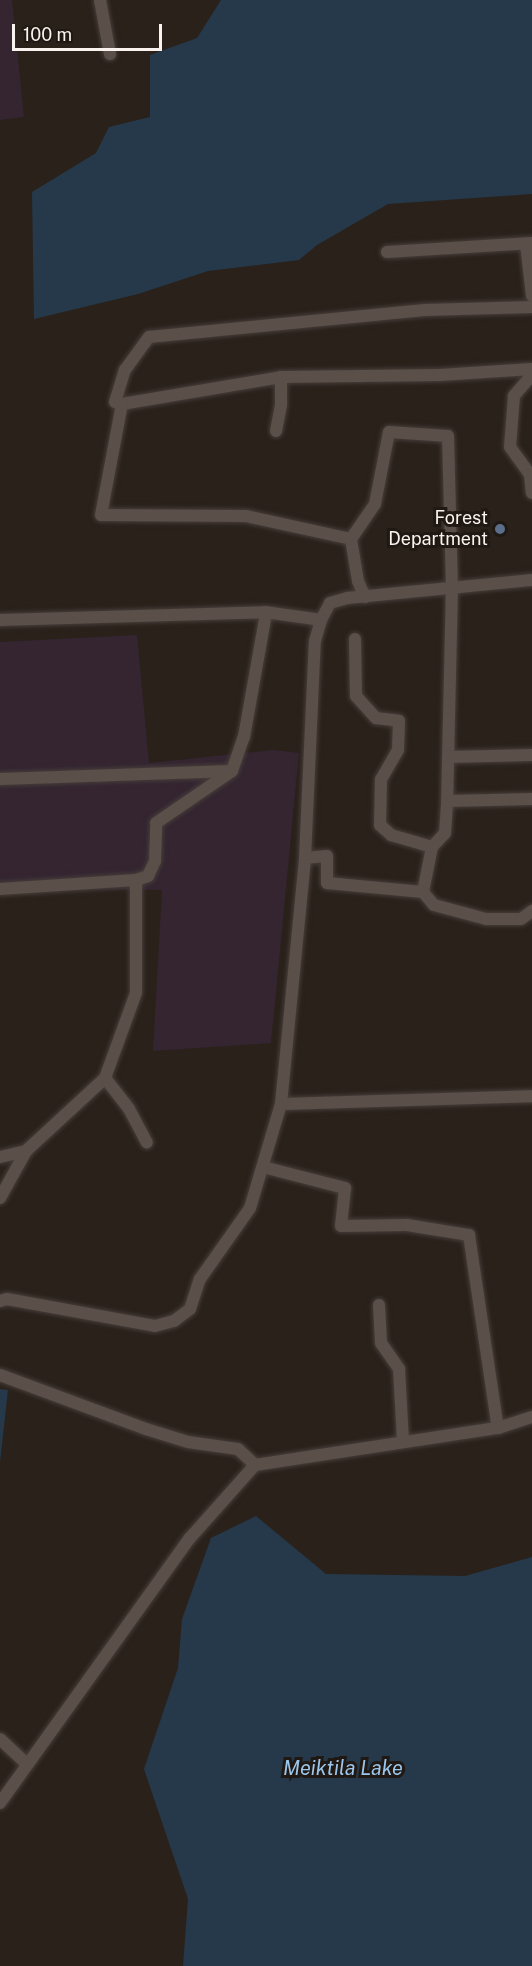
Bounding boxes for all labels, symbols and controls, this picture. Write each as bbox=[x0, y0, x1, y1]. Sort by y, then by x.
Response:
scale bar bbox=[15, 12, 165, 50]
text: 100 m bbox=[23, 24, 72, 45]
place label: Forest Department bbox=[388, 508, 488, 550]
marker: Forest Department bbox=[493, 522, 507, 536]
water label: Meiktila Lake bbox=[283, 1756, 403, 1780]

